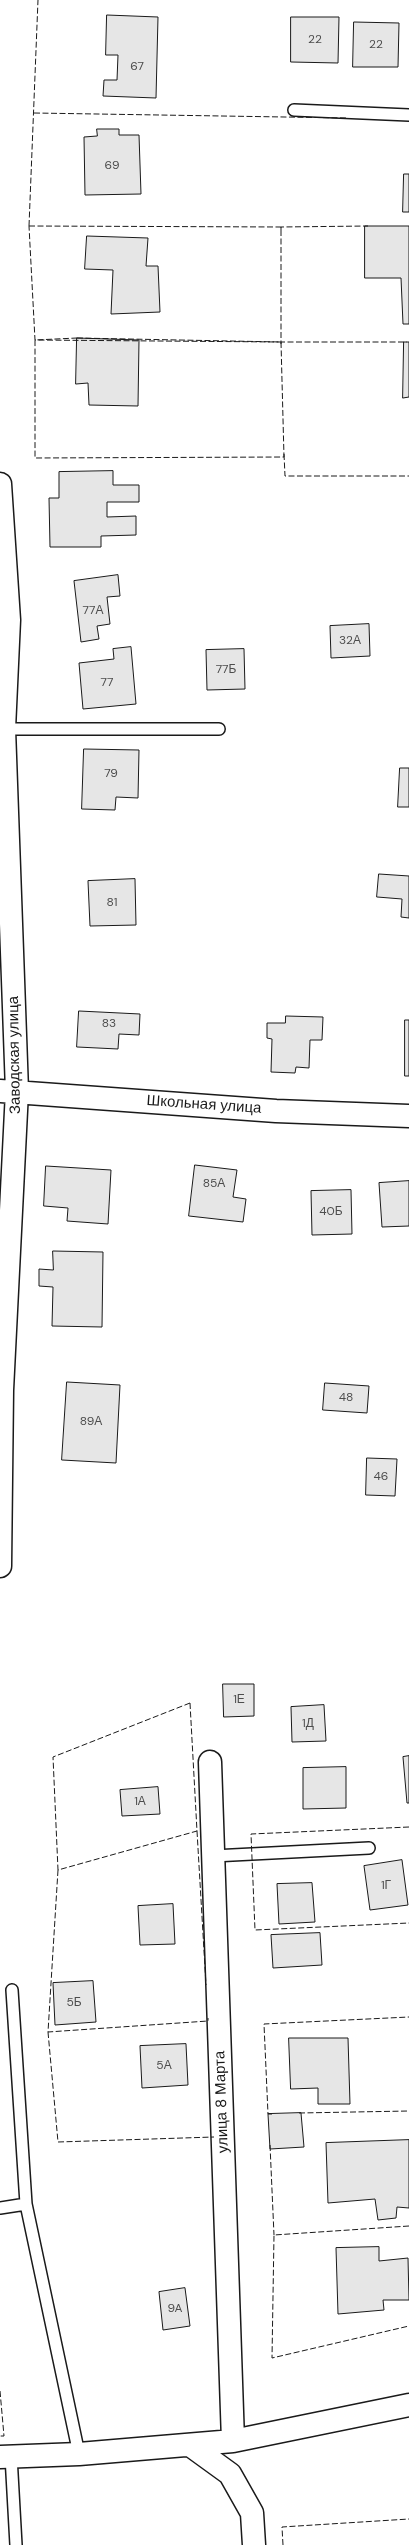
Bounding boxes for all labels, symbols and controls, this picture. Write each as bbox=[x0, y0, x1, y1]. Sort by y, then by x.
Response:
house number: 22 bbox=[308, 33, 322, 47]
house number: 22 bbox=[369, 38, 383, 52]
house number: 67 bbox=[130, 60, 144, 74]
house number: 69 bbox=[105, 159, 119, 173]
house number: 77А bbox=[83, 604, 103, 618]
house number: 32А bbox=[339, 634, 361, 648]
house number: 77Б bbox=[216, 663, 236, 677]
house number: 77 bbox=[101, 676, 113, 690]
house number: 79 bbox=[104, 767, 118, 781]
house number: 81 bbox=[107, 896, 117, 910]
street label: Заводская улица bbox=[5, 996, 25, 1114]
house number: 83 bbox=[102, 1017, 116, 1031]
street label: Школьная улица bbox=[146, 1092, 262, 1118]
house number: 85А bbox=[203, 1177, 225, 1191]
house number: 40Б bbox=[319, 1205, 343, 1219]
house number: 48 bbox=[339, 1391, 353, 1405]
house number: 89А bbox=[80, 1415, 102, 1429]
house number: 46 bbox=[374, 1470, 388, 1484]
house number: 1Е bbox=[233, 1693, 245, 1707]
house number: 1Д bbox=[302, 1717, 314, 1731]
house number: 1А bbox=[134, 1795, 146, 1809]
house number: 1Г bbox=[381, 1879, 391, 1893]
house number: 5Б bbox=[66, 1996, 82, 2010]
street label: улица 8 Марта bbox=[211, 2051, 233, 2153]
house number: 5А bbox=[156, 2059, 172, 2073]
house number: 9A bbox=[168, 2302, 182, 2316]

